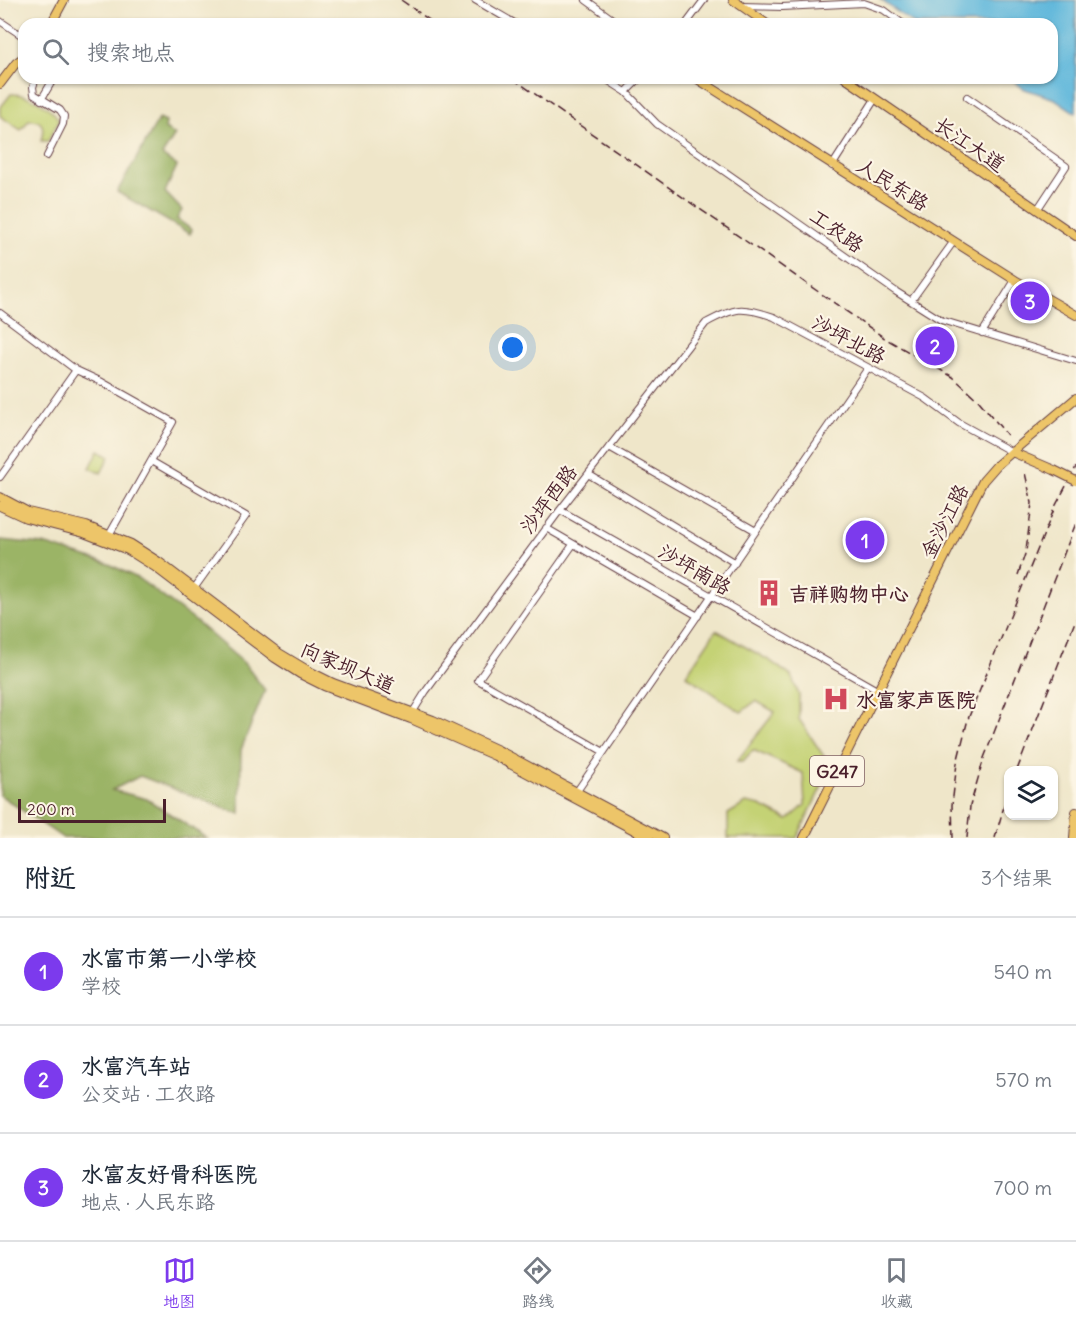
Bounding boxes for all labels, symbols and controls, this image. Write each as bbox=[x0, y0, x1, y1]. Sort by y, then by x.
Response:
search box bbox=[18, 18, 1058, 84]
icon: search bbox=[39, 35, 72, 68]
text: 搜索地点 bbox=[87, 38, 175, 66]
street label: 长江大道 bbox=[930, 111, 1010, 177]
street label: 人民东路 bbox=[852, 152, 934, 216]
street label: 工农路 bbox=[805, 203, 870, 258]
pin: 3 bbox=[1010, 278, 1050, 324]
street label: 沙坪北路 bbox=[808, 309, 891, 369]
pin: 2 bbox=[916, 324, 954, 368]
your location bbox=[498, 333, 527, 362]
street label: 沙坪西路 bbox=[514, 459, 583, 538]
street label: 金沙江路 bbox=[915, 479, 974, 562]
pin: 1 bbox=[846, 518, 884, 562]
street label: 沙坪南路 bbox=[654, 538, 737, 600]
building icon: 吉祥购物中心 bbox=[754, 578, 784, 608]
place label: 吉祥购物中心 bbox=[789, 581, 909, 606]
street label: 向家坝大道 bbox=[297, 636, 399, 698]
hospital icon: 水富家声医院 bbox=[821, 684, 851, 714]
place label: 水富家声医院 bbox=[856, 687, 976, 712]
road number: G247 bbox=[810, 756, 864, 786]
map controls bbox=[1004, 766, 1058, 820]
button: layers bbox=[1004, 766, 1058, 820]
scale bar bbox=[18, 796, 166, 824]
text: 200 m bbox=[27, 799, 75, 819]
text: 附近 bbox=[24, 861, 76, 894]
text: 3个结果 bbox=[981, 865, 1052, 890]
text: 水富市第一小学校 bbox=[81, 944, 257, 972]
text: 1 bbox=[40, 959, 47, 984]
text: 540 m bbox=[993, 959, 1052, 984]
text: 学校 bbox=[81, 973, 121, 998]
text: 水富汽车站 bbox=[81, 1052, 191, 1080]
text: 2 bbox=[38, 1067, 49, 1092]
text: 570 m bbox=[995, 1067, 1052, 1092]
text: 公交站 · 工农路 bbox=[81, 1081, 215, 1106]
text: 水富友好骨科医院 bbox=[81, 1160, 257, 1188]
text: 3 bbox=[38, 1175, 49, 1200]
text: 700 m bbox=[994, 1175, 1052, 1200]
text: 地点 · 人民东路 bbox=[81, 1189, 215, 1214]
tab: 地图 bbox=[163, 1254, 196, 1312]
tab: 路线 bbox=[521, 1254, 554, 1312]
tab: 收藏 bbox=[880, 1254, 913, 1312]

